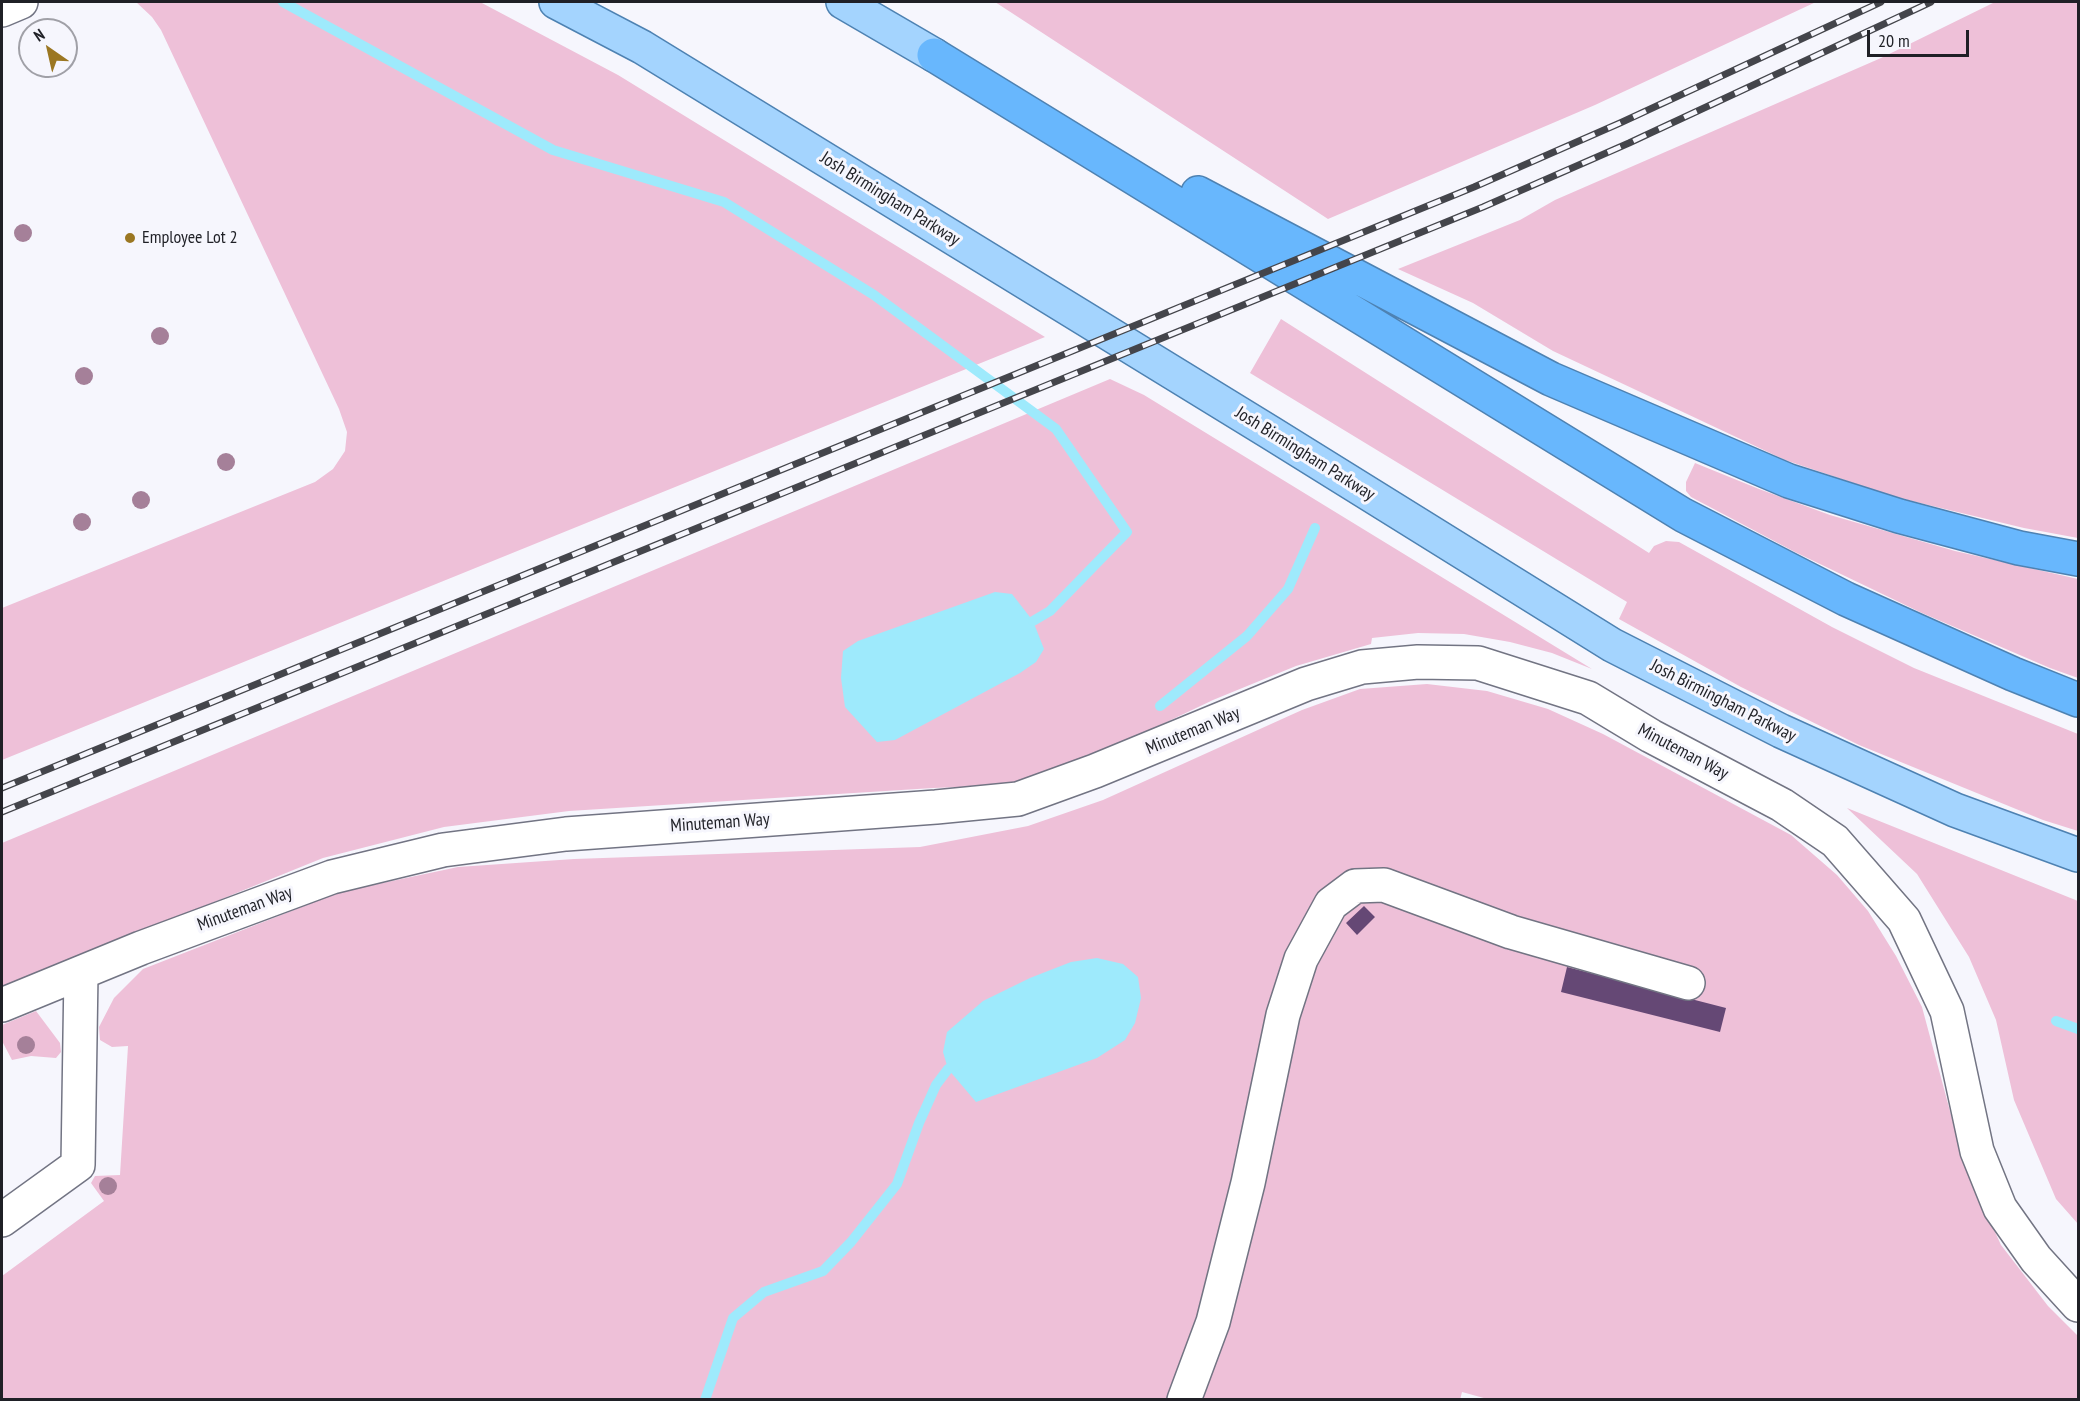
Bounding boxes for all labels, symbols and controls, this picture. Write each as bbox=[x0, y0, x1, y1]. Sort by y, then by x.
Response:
north arrow bbox=[18, 18, 78, 78]
scale bar bbox=[1870, 18, 1972, 56]
text: N bbox=[30, 24, 48, 45]
text: 20 m bbox=[1878, 29, 1910, 52]
street label: Josh Birmingham Parkway bbox=[816, 147, 964, 251]
place label: Employee Lot 2 bbox=[142, 227, 238, 249]
marker: Employee Lot 2 bbox=[123, 231, 137, 245]
street label: Josh Birmingham Parkway bbox=[1231, 402, 1379, 506]
street label: Josh Birmingham Parkway bbox=[1647, 655, 1799, 747]
street label: Minuteman Way bbox=[1143, 702, 1243, 760]
street label: Minuteman Way bbox=[1634, 719, 1732, 785]
street label: Minuteman Way bbox=[670, 809, 770, 837]
street label: Minuteman Way bbox=[195, 882, 295, 936]

